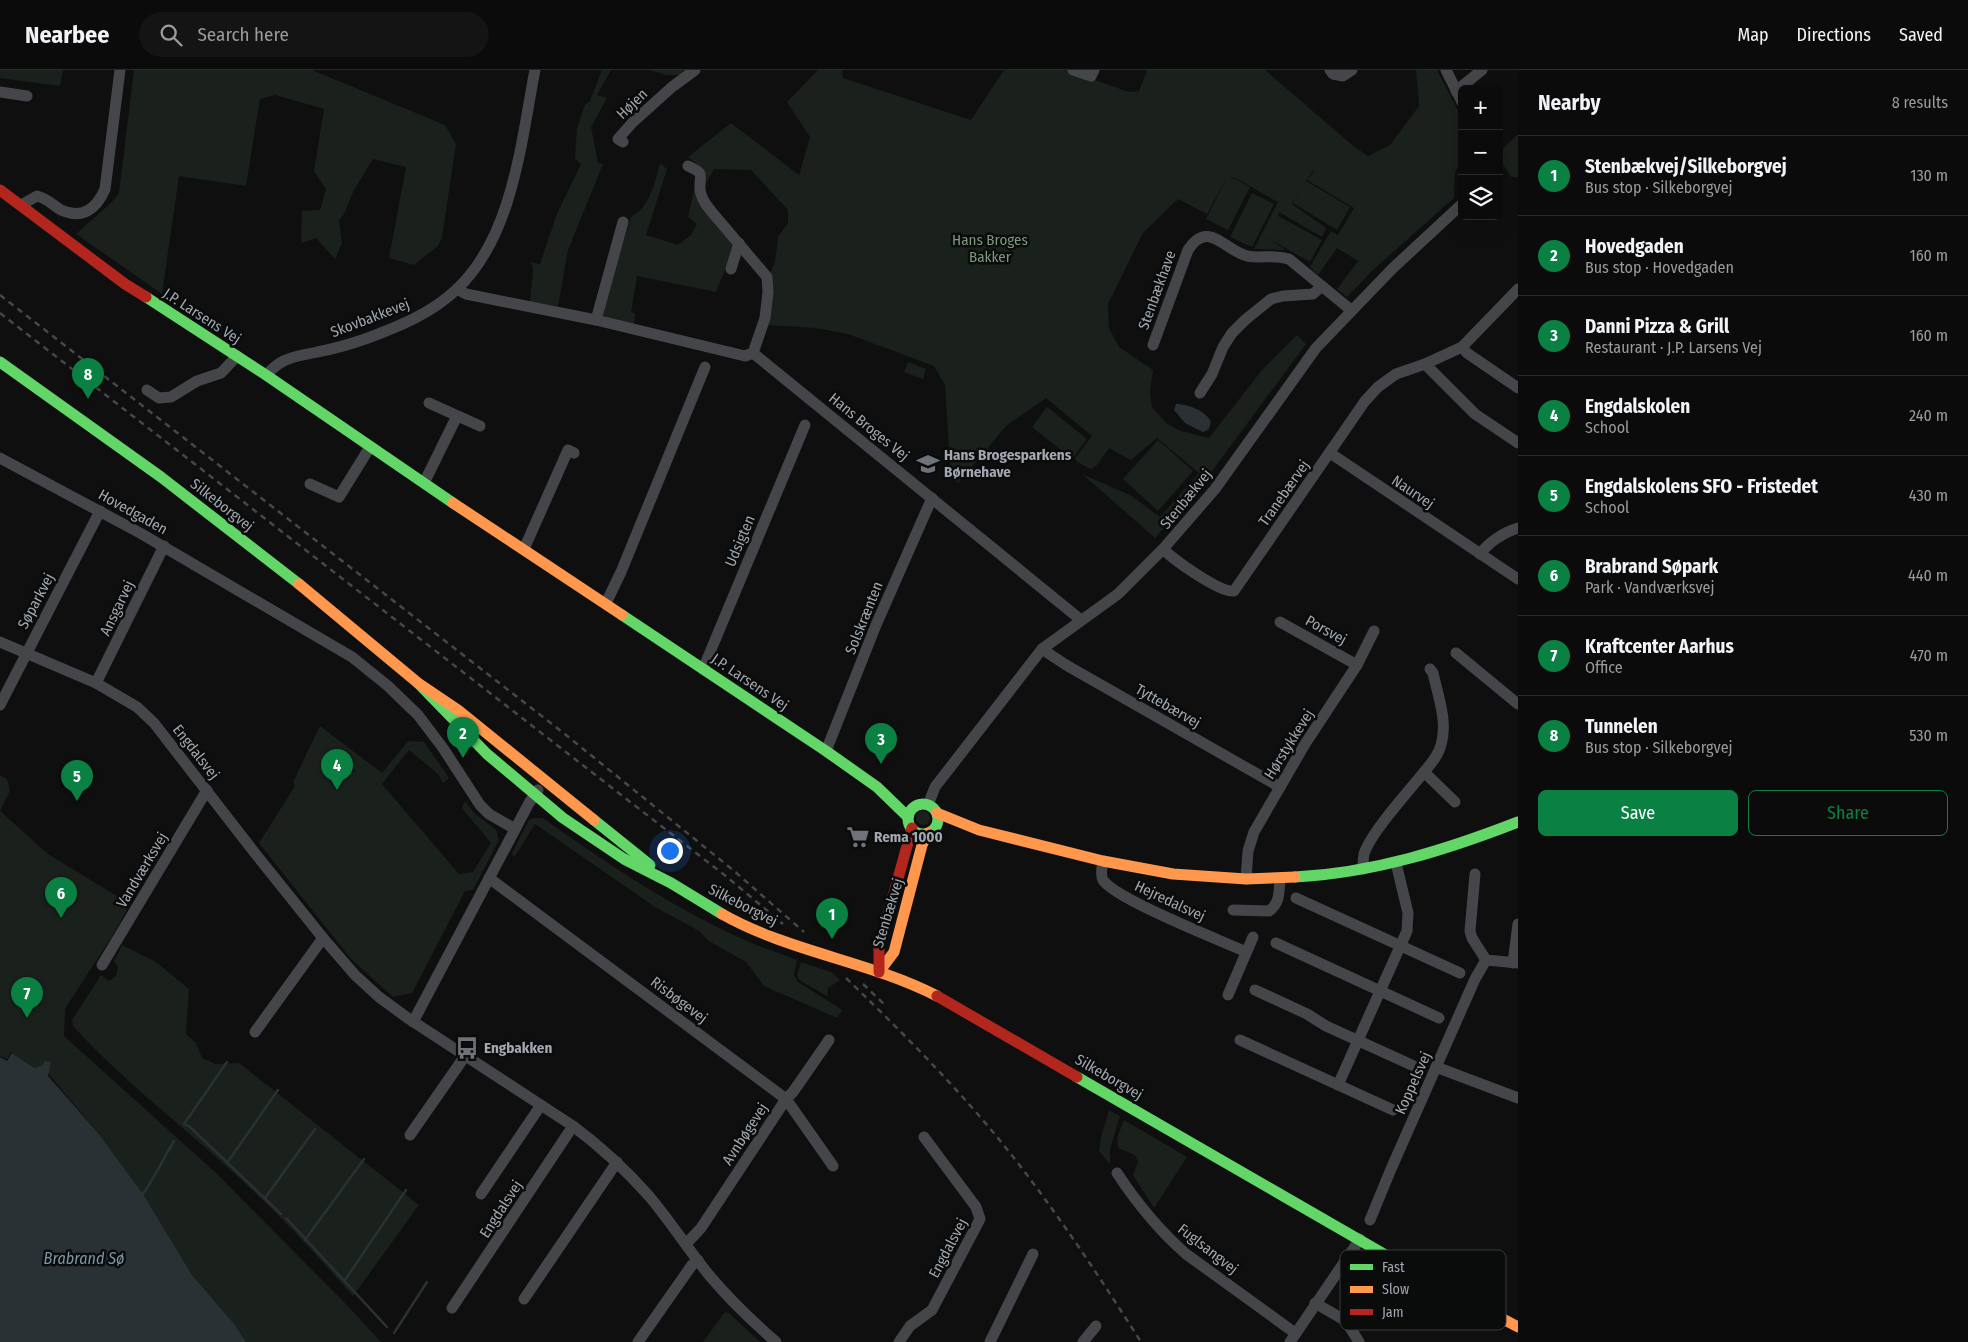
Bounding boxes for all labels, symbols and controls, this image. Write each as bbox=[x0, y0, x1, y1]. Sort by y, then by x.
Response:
search box bbox=[139, 12, 489, 57]
text: Nearbee bbox=[25, 21, 109, 49]
icon: search bbox=[157, 21, 185, 49]
text: Search here bbox=[197, 23, 289, 46]
text: Map bbox=[1737, 24, 1769, 46]
text: Directions bbox=[1797, 24, 1871, 46]
text: Saved bbox=[1899, 24, 1943, 46]
street label: Højen bbox=[613, 85, 651, 123]
map controls bbox=[1458, 85, 1503, 220]
button: + bbox=[1458, 85, 1503, 130]
text: Nearby bbox=[1538, 90, 1600, 116]
text: 8 results bbox=[1892, 93, 1948, 112]
button: − bbox=[1458, 130, 1503, 175]
text: Stenbækvej/Silkeborgvej bbox=[1585, 155, 1787, 178]
text: 1 bbox=[1551, 166, 1557, 185]
text: 130 m bbox=[1910, 166, 1948, 185]
button: layers bbox=[1458, 175, 1503, 220]
text: Bus stop · Silkeborgvej bbox=[1585, 178, 1733, 197]
park label: Hans Broges Bakker bbox=[952, 231, 1028, 266]
text: Hovedgaden bbox=[1585, 235, 1684, 258]
text: 2 bbox=[1550, 246, 1558, 265]
text: 160 m bbox=[1909, 246, 1948, 265]
street label: Stenbækhave bbox=[1134, 248, 1180, 332]
text: Bus stop · Hovedgaden bbox=[1585, 258, 1734, 277]
street label: J.P. Larsens Vej bbox=[160, 284, 244, 348]
street label: Skovbakkevej bbox=[328, 295, 412, 341]
text: Danni Pizza & Grill bbox=[1585, 315, 1729, 338]
text: 3 bbox=[1550, 326, 1558, 345]
text: 160 m bbox=[1909, 326, 1948, 345]
text: Restaurant · J.P. Larsens Vej bbox=[1585, 338, 1762, 357]
pin: 8 bbox=[72, 358, 104, 399]
street label: Hans Broges Vej bbox=[825, 389, 913, 465]
text: Engdalskolen bbox=[1585, 395, 1690, 418]
text: 4 bbox=[1550, 406, 1558, 425]
text: 240 m bbox=[1909, 406, 1948, 425]
text: School bbox=[1585, 418, 1629, 437]
place label: Hans Brogesparkens Børnehave bbox=[944, 446, 1072, 481]
school or university icon: Hans Brogesparkens Børnehave bbox=[915, 451, 941, 477]
street label: Tranebærvej bbox=[1255, 457, 1313, 529]
street label: Stenbækvej bbox=[1156, 466, 1216, 532]
street label: Naurvej bbox=[1388, 471, 1438, 513]
street label: Silkeborgvej bbox=[187, 475, 257, 535]
text: Engdalskolens SFO - Fristedet bbox=[1585, 475, 1818, 498]
street label: Hovedgaden bbox=[95, 486, 171, 538]
text: 5 bbox=[1550, 486, 1558, 505]
text: 430 m bbox=[1909, 486, 1948, 505]
text: School bbox=[1585, 498, 1629, 517]
street label: Udsigten bbox=[721, 513, 759, 569]
text: Brabrand Søpark bbox=[1585, 555, 1718, 578]
text: 6 bbox=[1550, 566, 1558, 585]
text: 440 m bbox=[1908, 566, 1948, 585]
street label: Søparkvej bbox=[14, 570, 58, 632]
street label: Ansgarvej bbox=[96, 577, 138, 639]
text: Park · Vandværksvej bbox=[1585, 578, 1714, 597]
street label: Solskrænten bbox=[841, 579, 887, 657]
street label: Porsvej bbox=[1302, 611, 1350, 649]
text: Kraftcenter Aarhus bbox=[1585, 635, 1734, 658]
text: 7 bbox=[1551, 646, 1557, 665]
text: 470 m bbox=[1910, 646, 1948, 665]
street label: J.P. Larsens Vej bbox=[708, 650, 792, 714]
text: Office bbox=[1585, 658, 1623, 677]
street label: Tyttebærvej bbox=[1132, 680, 1204, 732]
street label: Hørstykkevej bbox=[1260, 706, 1318, 782]
text: Tunnelen bbox=[1585, 715, 1658, 738]
pin: 2 bbox=[447, 717, 479, 758]
street label: Engdalsvej bbox=[169, 721, 223, 783]
pin: 3 bbox=[865, 723, 897, 764]
text: 8 bbox=[1550, 726, 1558, 745]
text: 530 m bbox=[1909, 726, 1948, 745]
text: Bus stop · Silkeborgvej bbox=[1585, 738, 1733, 757]
pin: 4 bbox=[321, 749, 353, 790]
pin: 5 bbox=[61, 760, 93, 801]
button: Save bbox=[1538, 790, 1738, 836]
button: Share bbox=[1748, 790, 1948, 836]
supermarket icon: Rema 1000 bbox=[845, 824, 871, 850]
place label: Rema 1000 bbox=[874, 828, 943, 846]
street label: Vandværksvej bbox=[113, 829, 171, 911]
your location bbox=[657, 838, 683, 864]
street label: Stenbækvej bbox=[869, 876, 907, 950]
pin: 6 bbox=[45, 877, 77, 918]
street label: Hejredalsvej bbox=[1132, 877, 1208, 925]
street label: Silkeborgvej bbox=[705, 880, 781, 930]
pin: 1 bbox=[816, 898, 848, 939]
street label: Risbøgevej bbox=[647, 973, 711, 1027]
pin: 7 bbox=[11, 977, 43, 1018]
bus stop icon: Engbakken bbox=[454, 1035, 480, 1061]
place label: Engbakken bbox=[484, 1039, 552, 1057]
street label: Koppelsvej bbox=[1391, 1049, 1435, 1117]
street label: Silkeborgvej bbox=[1072, 1050, 1146, 1104]
street label: Avnbøgevej bbox=[718, 1100, 772, 1168]
street label: Engdalsvej bbox=[476, 1177, 526, 1241]
street label: Engdalsvej bbox=[925, 1215, 971, 1281]
street label: Fuglsangvej bbox=[1174, 1220, 1242, 1278]
water label: Brabrand Sø bbox=[44, 1249, 124, 1268]
legend bbox=[1340, 1250, 1506, 1330]
text: Fast bbox=[1382, 1259, 1405, 1276]
text: Slow bbox=[1382, 1281, 1409, 1298]
text: Jam bbox=[1382, 1304, 1403, 1321]

